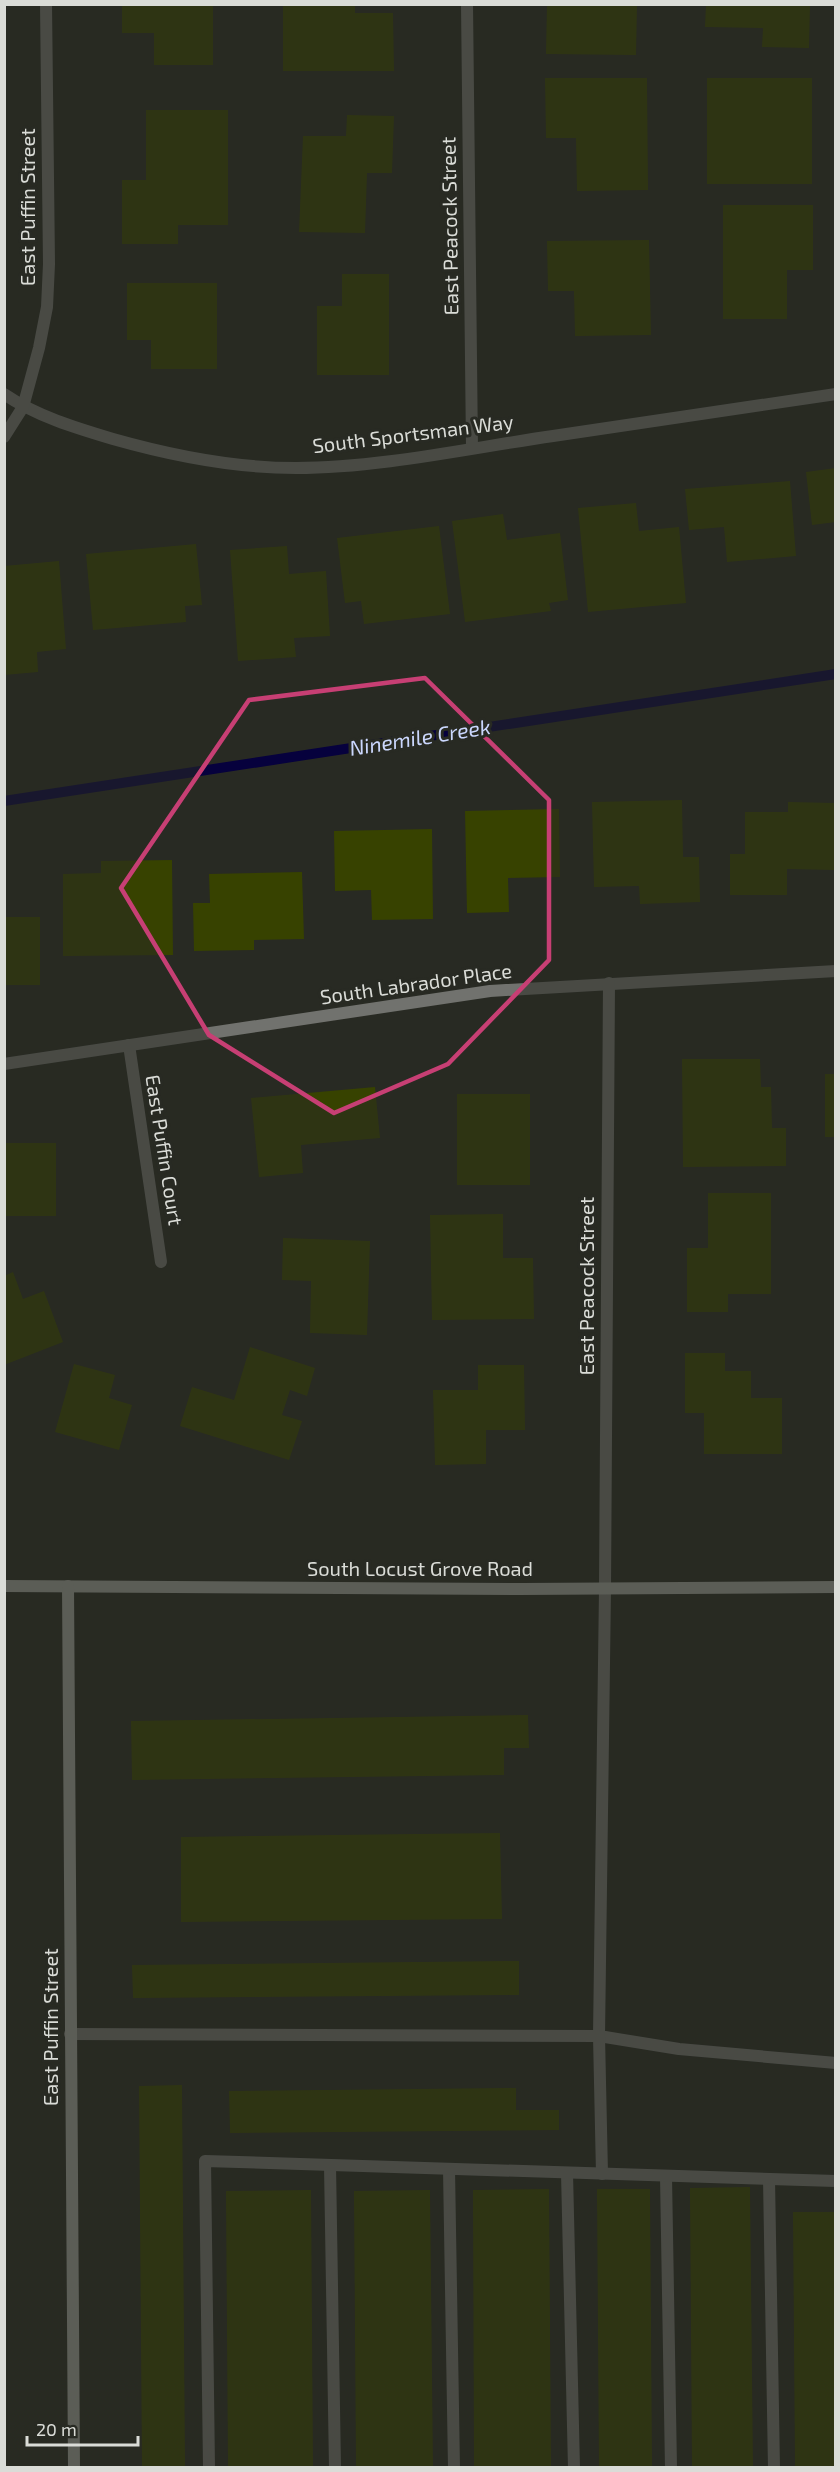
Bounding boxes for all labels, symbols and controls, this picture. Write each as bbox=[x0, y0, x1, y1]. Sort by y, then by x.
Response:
street label: East Puffin Street bbox=[15, 128, 39, 286]
street label: East Peacock Street bbox=[435, 136, 463, 316]
street label: South Sportsman Way bbox=[311, 409, 515, 457]
water label: Ninemile Creek bbox=[347, 713, 492, 760]
street label: South Labrador Place bbox=[318, 958, 513, 1008]
street label: East Puffin Court bbox=[141, 1073, 189, 1227]
street label: East Peacock Street bbox=[574, 1196, 598, 1375]
street label: South Locust Grove Road bbox=[307, 1556, 533, 1580]
street label: East Puffin Street bbox=[38, 1948, 62, 2106]
scale bar bbox=[27, 2409, 138, 2447]
text: 20 m bbox=[36, 2418, 77, 2440]

